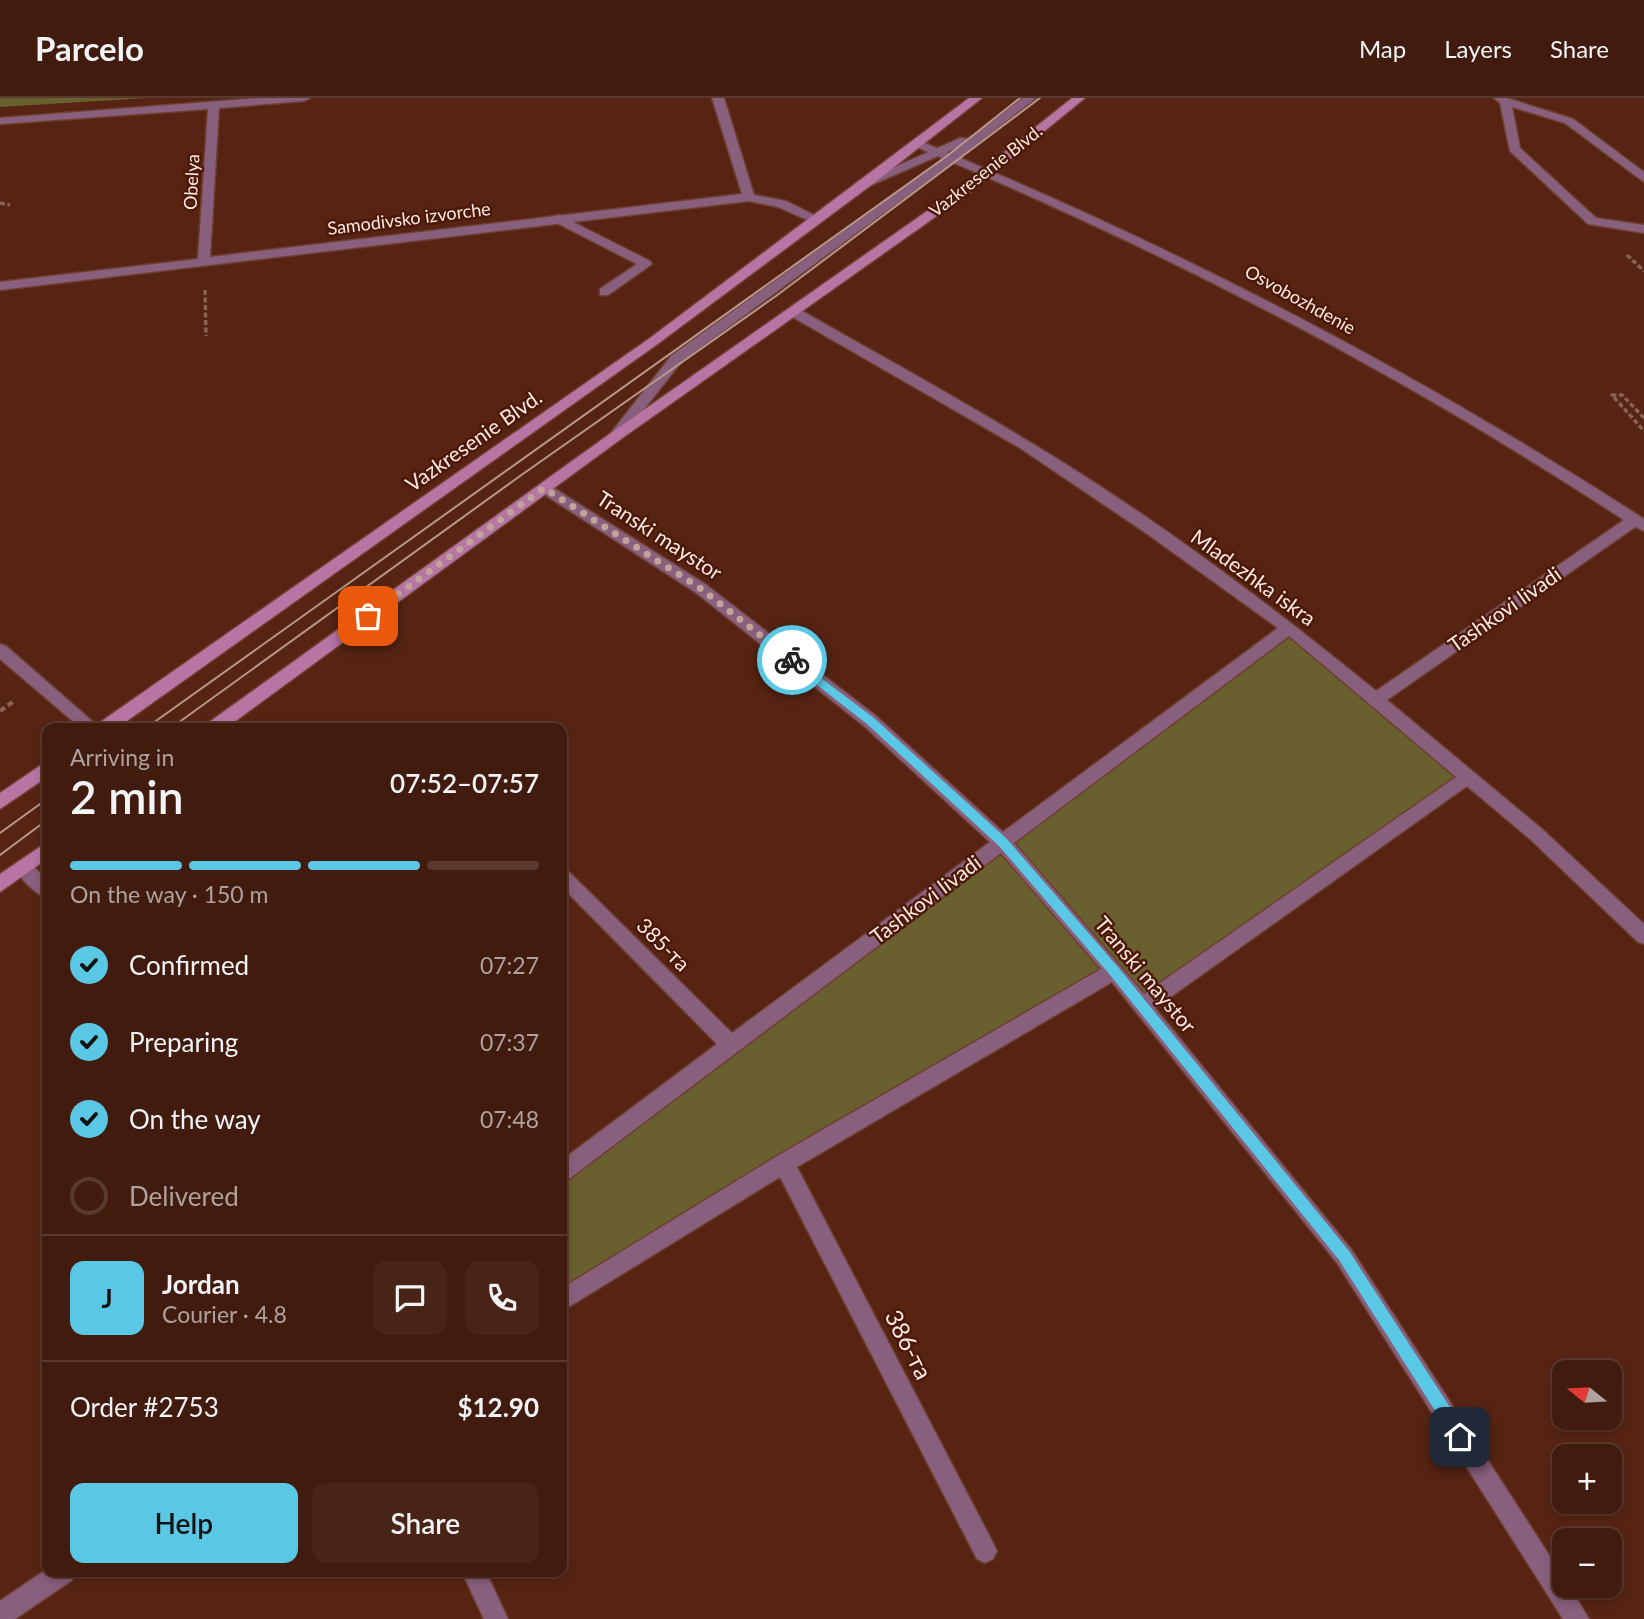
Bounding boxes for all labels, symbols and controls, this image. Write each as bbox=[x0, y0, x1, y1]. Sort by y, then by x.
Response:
text: Parcelo bbox=[35, 28, 144, 68]
text: Map bbox=[1359, 34, 1406, 63]
text: Layers bbox=[1444, 34, 1512, 63]
text: Share bbox=[1550, 34, 1609, 63]
street label: Vazkresenie Blvd. bbox=[924, 119, 1046, 221]
street label: Obelya bbox=[179, 153, 203, 211]
street label: Samodivsko izvorche bbox=[326, 197, 492, 239]
street label: Osvobozhdenie bbox=[1241, 260, 1360, 339]
street label: Vazkresenie Blvd. bbox=[400, 383, 546, 496]
street label: Transki maystor bbox=[593, 485, 727, 585]
street label: Mladezhka iskra bbox=[1187, 523, 1321, 630]
street label: Tashkovi livadi bbox=[1443, 561, 1565, 657]
pin bbox=[338, 586, 398, 646]
icon: bag bbox=[349, 597, 387, 635]
courier bbox=[757, 625, 827, 695]
icon: bike bbox=[773, 641, 811, 679]
text: Arriving in bbox=[70, 743, 174, 771]
text: 07:52–07:57 bbox=[390, 767, 539, 799]
text: 2 min bbox=[70, 769, 184, 824]
street label: Tashkovi livadi bbox=[865, 849, 985, 949]
text: On the way · 150 m bbox=[70, 880, 269, 908]
street label: Transki maystor bbox=[1090, 911, 1202, 1038]
street label: 385-та bbox=[632, 912, 696, 976]
icon: check bbox=[70, 946, 108, 984]
text: Confirmed bbox=[129, 949, 249, 981]
text: 07:27 bbox=[480, 951, 539, 979]
icon: check bbox=[70, 1023, 108, 1061]
text: Preparing bbox=[129, 1026, 238, 1058]
text: 07:37 bbox=[480, 1028, 539, 1056]
icon: check bbox=[70, 1100, 108, 1138]
text: On the way bbox=[129, 1103, 261, 1135]
text: 07:48 bbox=[480, 1105, 539, 1133]
text: Delivered bbox=[129, 1180, 239, 1212]
button: chat bbox=[373, 1261, 447, 1335]
button: phone bbox=[465, 1261, 539, 1335]
text: Jordan bbox=[162, 1268, 240, 1300]
text: J bbox=[101, 1282, 113, 1314]
text: Courier · 4.8 bbox=[162, 1300, 287, 1328]
street label: 386-та bbox=[880, 1305, 939, 1384]
north arrow bbox=[1552, 1360, 1622, 1430]
map controls bbox=[1552, 1360, 1622, 1598]
text: Order #2753 bbox=[70, 1391, 219, 1423]
text: $12.90 bbox=[457, 1391, 539, 1423]
pin bbox=[1430, 1407, 1490, 1467]
icon: home bbox=[1441, 1418, 1479, 1456]
button: + bbox=[1552, 1444, 1622, 1514]
button: Help bbox=[70, 1483, 298, 1563]
button: Share bbox=[312, 1483, 539, 1563]
button: − bbox=[1552, 1528, 1622, 1598]

